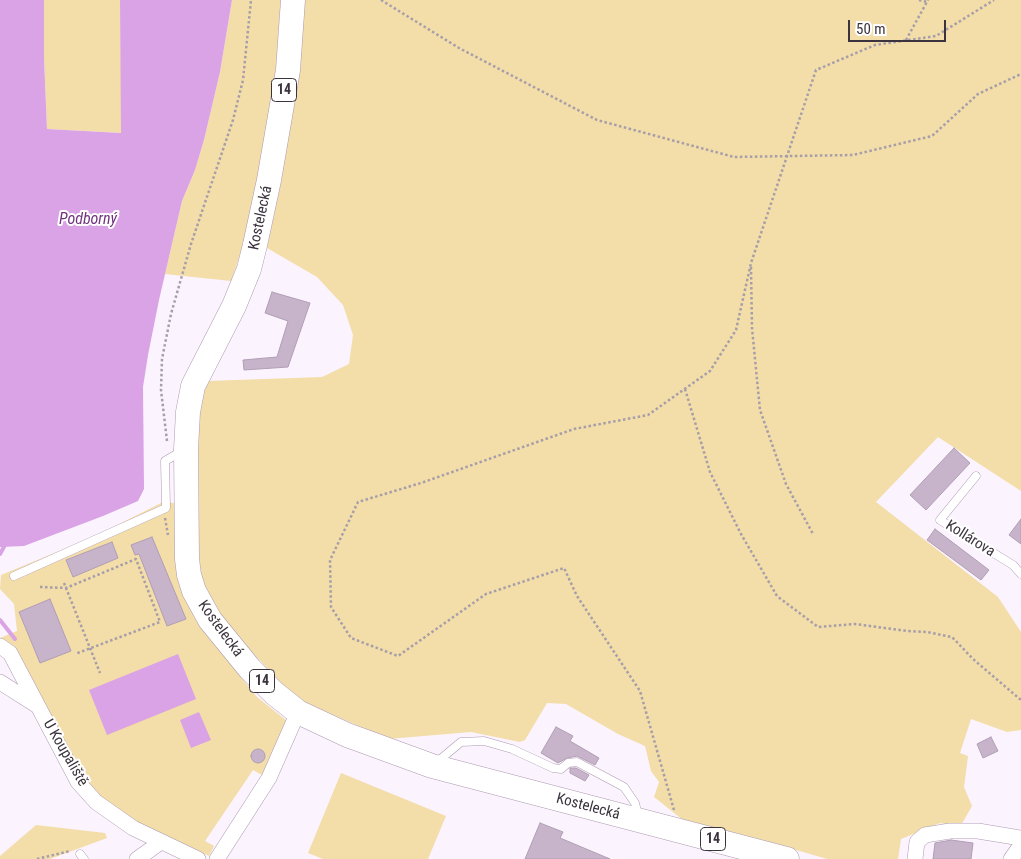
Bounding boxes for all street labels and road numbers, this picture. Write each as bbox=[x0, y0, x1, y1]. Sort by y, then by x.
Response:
road number: 14 bbox=[272, 78, 296, 102]
street label: Kostelecká bbox=[245, 184, 277, 252]
street label: Kollárova bbox=[942, 517, 998, 561]
street label: Kostelecká bbox=[194, 597, 246, 661]
road number: 14 bbox=[250, 669, 274, 692]
street label: U Koupaliště bbox=[39, 716, 91, 790]
street label: Kostelecká bbox=[554, 790, 622, 824]
road number: 14 bbox=[700, 828, 726, 851]

